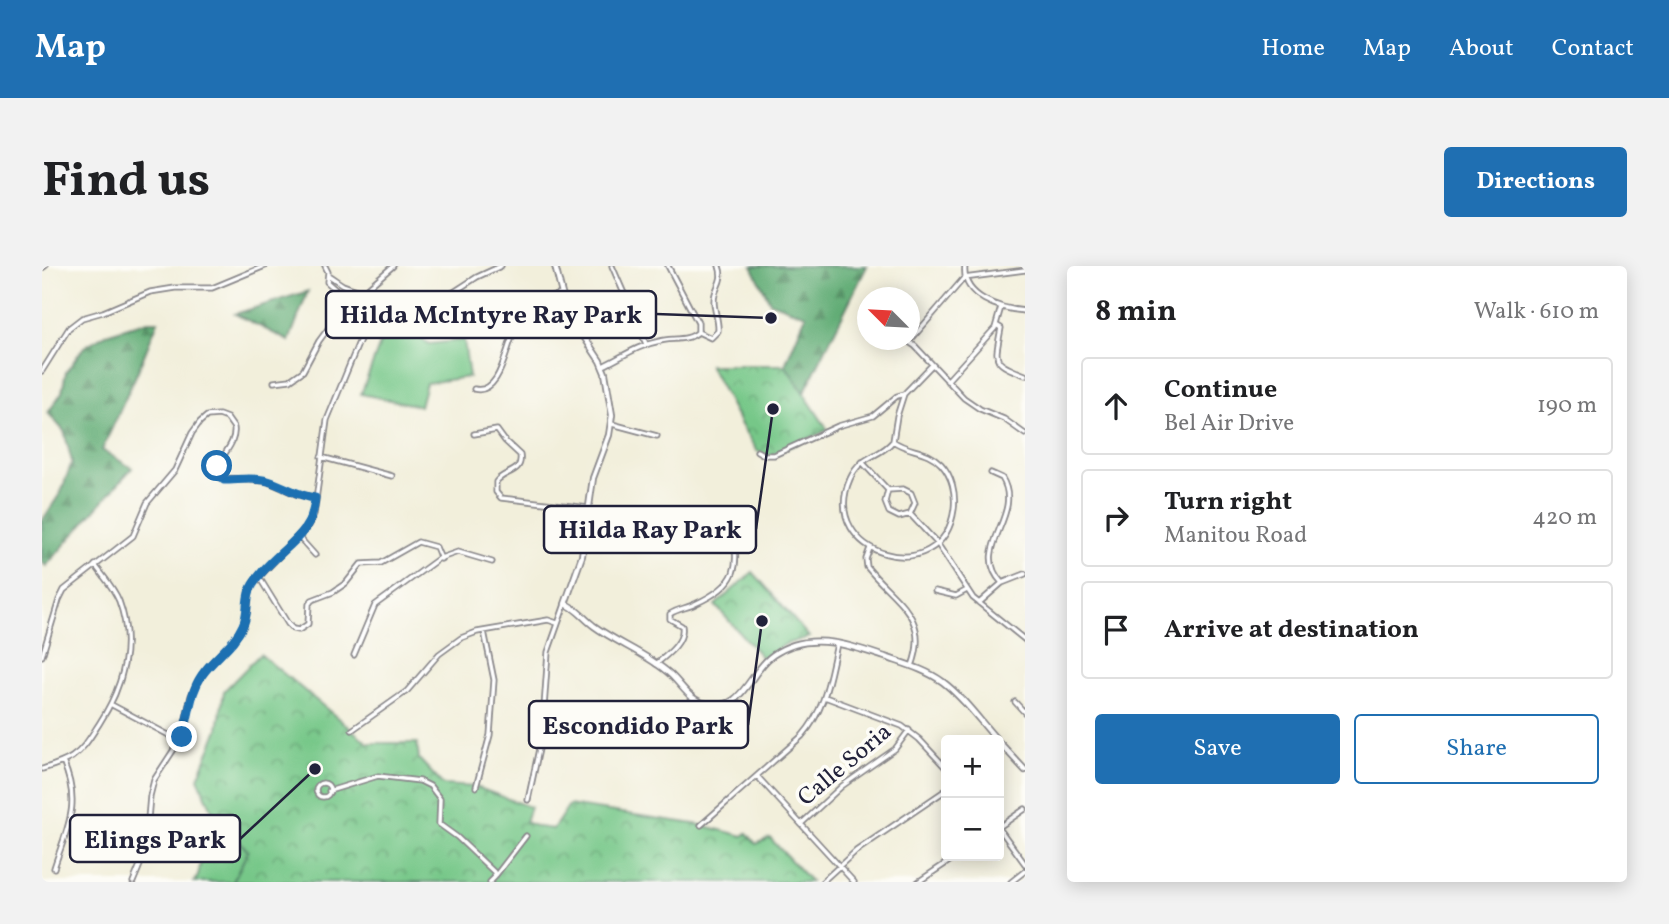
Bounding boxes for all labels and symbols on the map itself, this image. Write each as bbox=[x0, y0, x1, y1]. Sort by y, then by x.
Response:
north arrow bbox=[857, 287, 920, 350]
callout: Hilda McIntyre Ray Park bbox=[326, 291, 656, 338]
text: Hilda McIntyre Ray Park bbox=[340, 298, 642, 334]
route start bbox=[201, 450, 232, 481]
callout: Hilda Ray Park bbox=[544, 506, 756, 553]
text: Hilda Ray Park bbox=[558, 513, 742, 549]
callout: Escondido Park bbox=[529, 701, 748, 748]
text: Escondido Park bbox=[542, 709, 734, 745]
street label: Calle Soria bbox=[791, 716, 900, 815]
route end bbox=[166, 721, 197, 752]
callout: Elings Park bbox=[70, 815, 240, 862]
text: Elings Park bbox=[84, 823, 226, 859]

